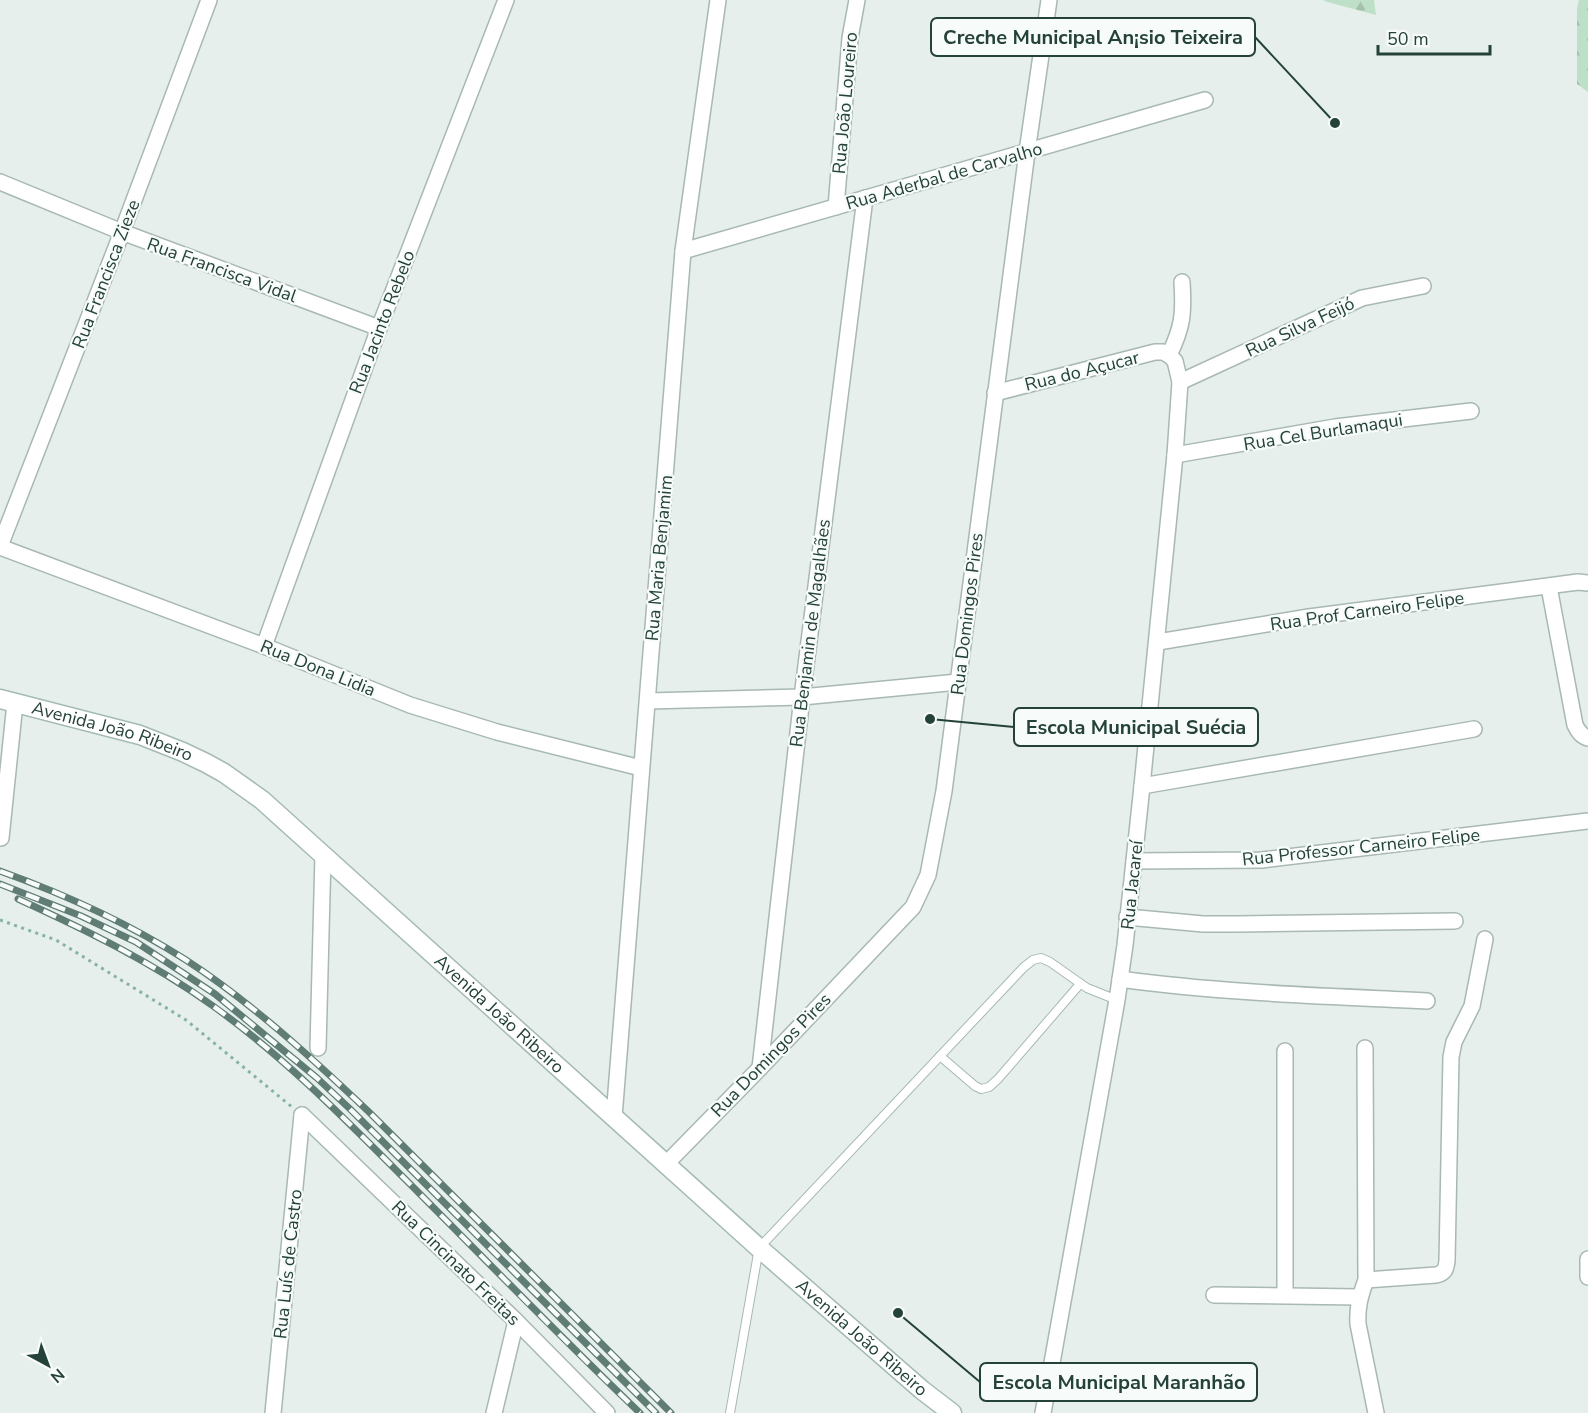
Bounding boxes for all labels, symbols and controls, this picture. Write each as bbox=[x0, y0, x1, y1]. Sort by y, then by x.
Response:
callout: Creche Municipal An¡sio Teixeira bbox=[931, 18, 1255, 56]
scale bar bbox=[1378, 18, 1490, 56]
text: Creche Municipal An¡sio Teixeira bbox=[943, 24, 1243, 51]
text: 50 m bbox=[1387, 27, 1429, 51]
street label: Rua João Loureiro bbox=[827, 31, 863, 175]
street label: Rua Aderbal de Carvalho bbox=[843, 136, 1045, 216]
street label: Rua Francisca Zieze bbox=[67, 196, 145, 352]
street label: Rua Francisca Vidal bbox=[144, 232, 301, 308]
street label: Rua Jacinto Rebelo bbox=[344, 247, 420, 397]
street label: Rua Silva Feijó bbox=[1242, 291, 1358, 363]
street label: Rua do Açucar bbox=[1022, 345, 1142, 397]
street label: Rua Cel Burlamaqui bbox=[1242, 408, 1404, 456]
street label: Rua Maria Benjamim bbox=[640, 474, 678, 642]
street label: Rua Benjamin de Magalhães bbox=[784, 518, 836, 748]
street label: Rua Domingos Pires bbox=[945, 531, 989, 697]
street label: Rua Prof Carneiro Felipe bbox=[1268, 585, 1466, 637]
street label: Rua Dona Lidia bbox=[257, 634, 379, 702]
street label: Avenida João Ribeiro bbox=[29, 696, 197, 767]
callout: Escola Municipal Suécia bbox=[1014, 708, 1258, 746]
text: Escola Municipal Suécia bbox=[1026, 714, 1246, 741]
street label: Rua Professor Carneiro Felipe bbox=[1241, 823, 1481, 871]
street label: Rua Jacareí bbox=[1115, 838, 1149, 931]
street label: Avenida João Ribeiro bbox=[429, 949, 570, 1079]
street label: Rua Domingos Pires bbox=[706, 988, 836, 1122]
street label: Rua Luís de Castro bbox=[268, 1188, 308, 1340]
street label: Rua Cincinato Freitas bbox=[386, 1195, 526, 1331]
street label: Avenida João Ribeiro bbox=[791, 1274, 933, 1402]
north arrow bbox=[18, 1335, 78, 1395]
text: N bbox=[45, 1363, 69, 1388]
callout: Escola Municipal Maranhão bbox=[980, 1363, 1257, 1401]
text: Escola Municipal Maranhão bbox=[993, 1369, 1245, 1396]

